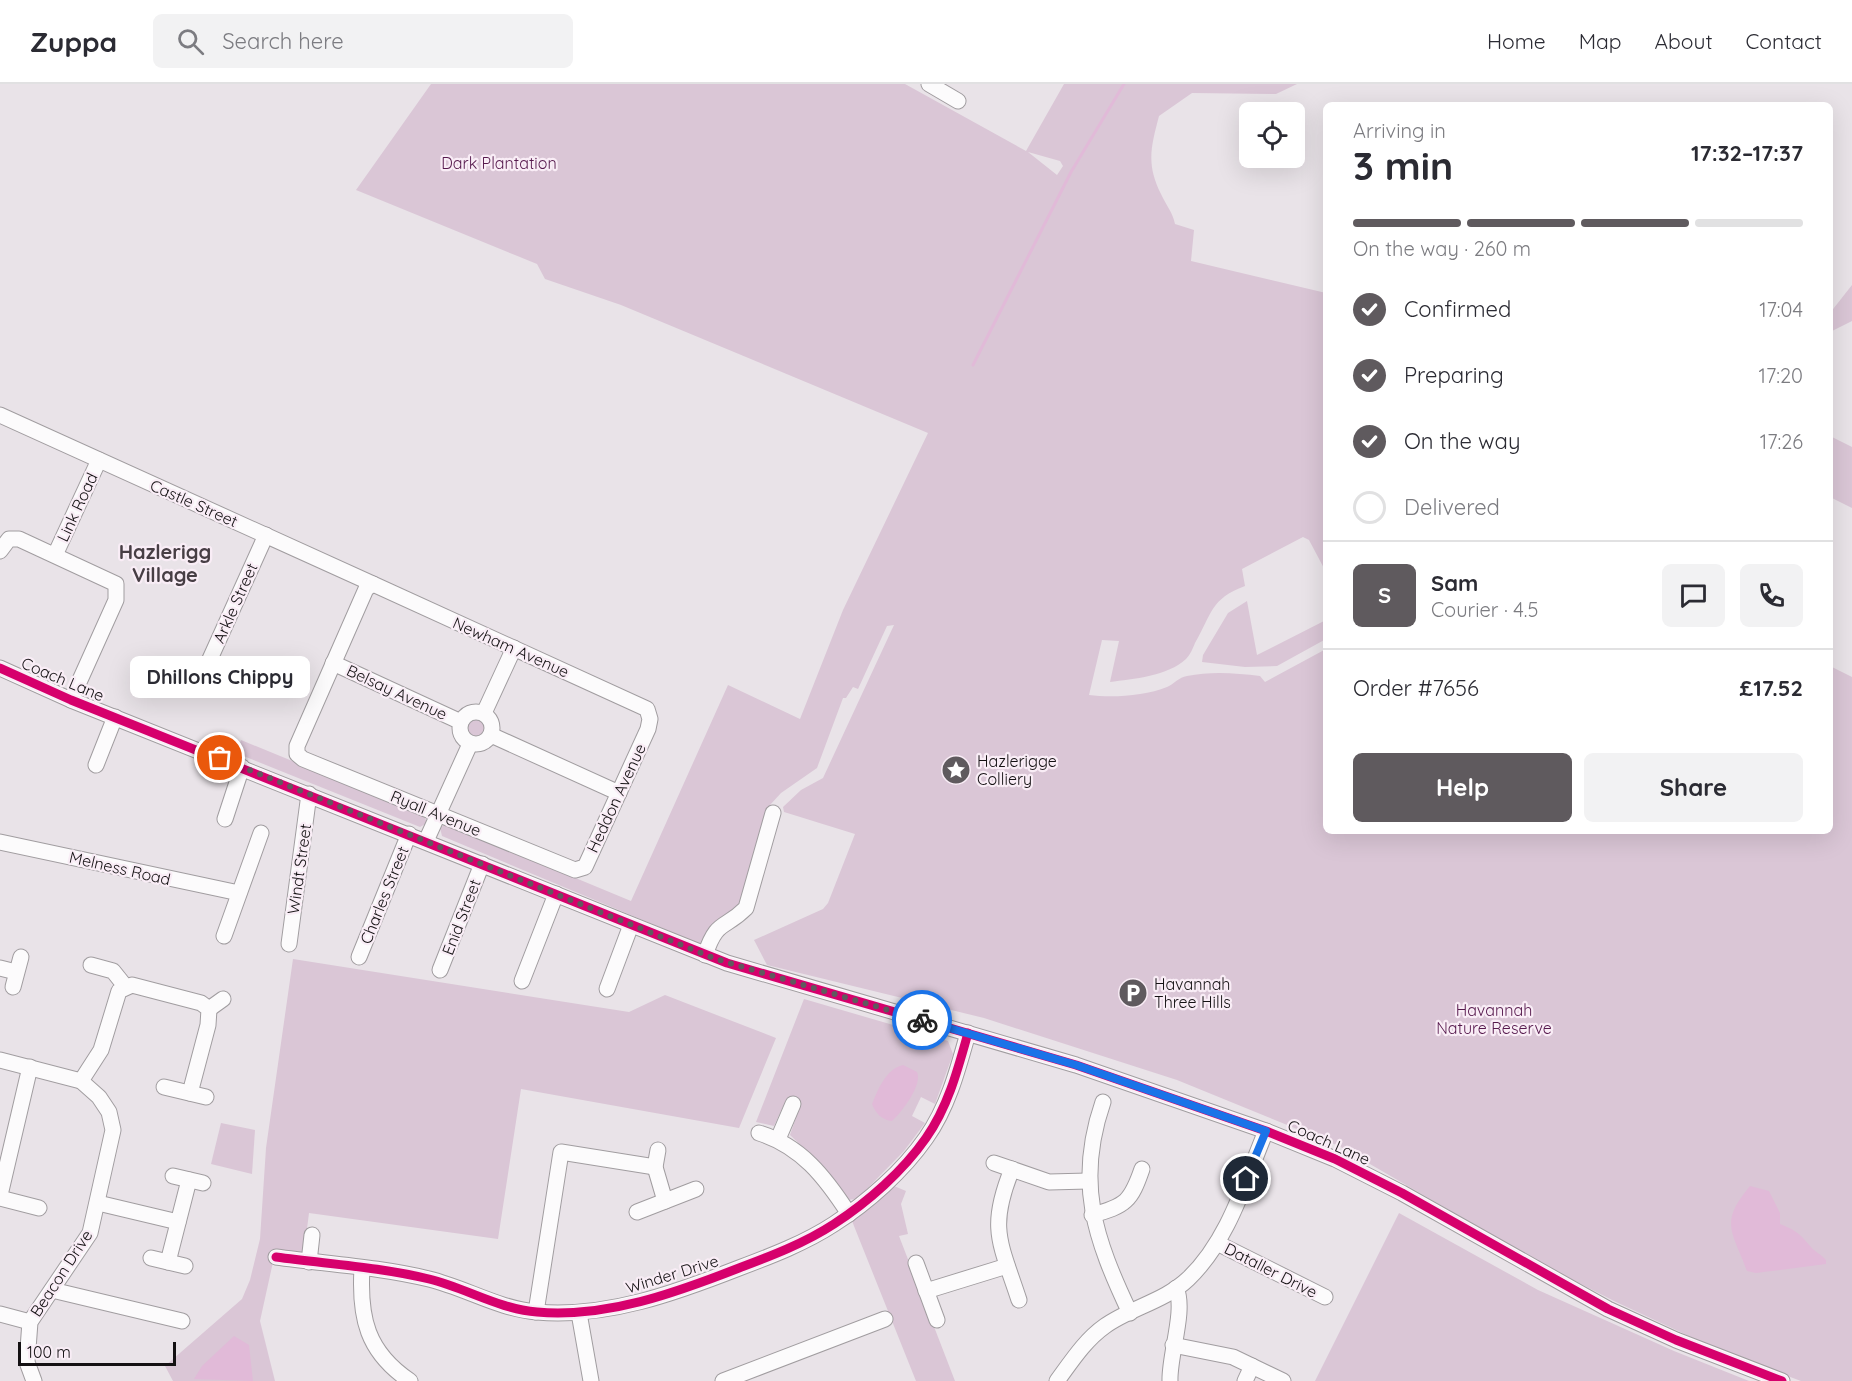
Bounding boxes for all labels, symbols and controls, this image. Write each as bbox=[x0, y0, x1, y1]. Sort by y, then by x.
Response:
search box bbox=[153, 14, 573, 68]
text: Zuppa bbox=[30, 24, 117, 59]
icon: search bbox=[174, 25, 207, 58]
text: Search here bbox=[222, 27, 344, 55]
text: Home bbox=[1487, 28, 1546, 54]
text: Map bbox=[1579, 28, 1622, 54]
text: About bbox=[1655, 28, 1713, 54]
text: Contact bbox=[1746, 28, 1822, 54]
map controls bbox=[1239, 102, 1305, 168]
button: locate bbox=[1239, 102, 1305, 168]
text: Arriving in bbox=[1353, 118, 1446, 143]
text: 17:32–17:37 bbox=[1691, 139, 1803, 167]
text: 3 min bbox=[1353, 141, 1453, 190]
park label: Dark Plantation bbox=[441, 153, 557, 173]
text: On the way · 260 m bbox=[1353, 236, 1531, 261]
icon: check bbox=[1353, 293, 1386, 326]
text: Confirmed bbox=[1404, 295, 1511, 323]
text: 17:04 bbox=[1759, 297, 1803, 322]
icon: check bbox=[1353, 359, 1386, 392]
text: Preparing bbox=[1404, 361, 1504, 389]
text: 17:20 bbox=[1759, 363, 1803, 388]
icon: check bbox=[1353, 425, 1386, 458]
text: On the way bbox=[1404, 427, 1520, 455]
text: 17:26 bbox=[1760, 429, 1803, 454]
street label: Link Road bbox=[52, 469, 102, 545]
street label: Castle Street bbox=[147, 475, 241, 531]
text: Delivered bbox=[1404, 493, 1500, 521]
district label: Hazlerigg Village bbox=[119, 539, 211, 587]
street label: Arkle Street bbox=[208, 560, 262, 646]
button: chat bbox=[1662, 564, 1725, 627]
button: phone bbox=[1740, 564, 1803, 627]
text: Sam bbox=[1431, 569, 1478, 597]
text: S bbox=[1378, 581, 1391, 609]
text: Courier · 4.5 bbox=[1431, 597, 1538, 622]
street label: Newham Avenue bbox=[450, 612, 572, 682]
street label: Coach Lane bbox=[19, 653, 107, 705]
callout: Dhillons Chippy bbox=[130, 656, 310, 698]
street label: Belsay Avenue bbox=[344, 660, 450, 724]
text: Dhillons Chippy bbox=[147, 664, 293, 689]
text: Order #7656 bbox=[1353, 674, 1479, 702]
text: £17.52 bbox=[1740, 674, 1803, 702]
pin bbox=[194, 732, 245, 783]
street label: Heddon Avenue bbox=[582, 740, 650, 856]
icon: bag bbox=[203, 741, 236, 774]
place label: Hazlerigge Colliery bbox=[977, 751, 1057, 789]
button: Help bbox=[1353, 753, 1572, 822]
button: Share bbox=[1584, 753, 1803, 822]
place icon: Hazlerigge Colliery bbox=[940, 754, 972, 786]
street label: Ryall Avenue bbox=[388, 786, 484, 840]
street label: Windt Street bbox=[283, 822, 315, 916]
street label: Charles Street bbox=[355, 843, 413, 947]
street label: Melness Road bbox=[67, 847, 173, 889]
street label: Enid Street bbox=[437, 876, 485, 958]
place label: Havannah Three Hills bbox=[1154, 974, 1231, 1012]
parking icon: Havannah Three Hills bbox=[1117, 977, 1149, 1009]
courier bbox=[892, 990, 952, 1050]
park label: Havannah Nature Reserve bbox=[1436, 1000, 1552, 1038]
icon: bike bbox=[906, 1004, 939, 1037]
street label: Coach Lane bbox=[1285, 1115, 1373, 1169]
pin bbox=[1220, 1153, 1271, 1204]
icon: home bbox=[1229, 1162, 1262, 1195]
street label: Beacon Drive bbox=[26, 1226, 96, 1320]
street label: Dataller Drive bbox=[1221, 1238, 1321, 1302]
street label: Winder Drive bbox=[623, 1250, 721, 1298]
scale bar bbox=[18, 1339, 176, 1366]
text: 100 m bbox=[27, 1342, 71, 1362]

